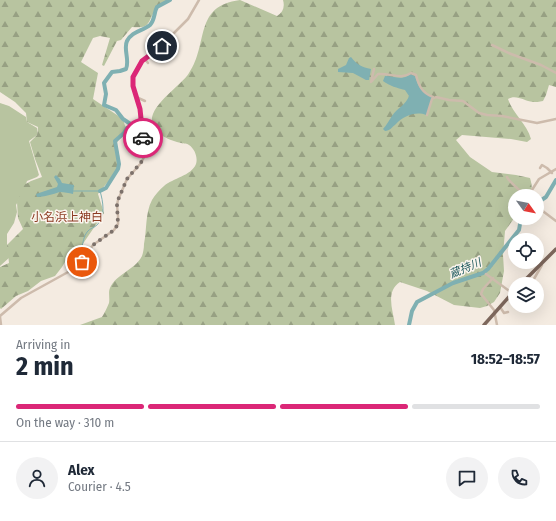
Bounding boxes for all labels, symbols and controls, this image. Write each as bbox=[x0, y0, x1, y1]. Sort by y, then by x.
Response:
pin bbox=[145, 29, 179, 63]
icon: home bbox=[151, 35, 173, 57]
courier bbox=[123, 118, 163, 158]
icon: car bbox=[132, 127, 154, 149]
north arrow bbox=[508, 189, 544, 225]
map controls bbox=[508, 189, 544, 313]
district label: 小名浜上神白 bbox=[31, 210, 103, 224]
button: locate bbox=[508, 233, 544, 269]
pin bbox=[65, 245, 99, 279]
icon: bag bbox=[71, 251, 93, 273]
water label: 蔵持川 bbox=[447, 256, 484, 281]
button: layers bbox=[508, 277, 544, 313]
text: Arriving in bbox=[16, 337, 70, 352]
text: 18:52–18:57 bbox=[471, 350, 540, 368]
text: 2 min bbox=[16, 351, 74, 382]
text: On the way · 310 m bbox=[16, 415, 114, 430]
button: person bbox=[16, 457, 58, 499]
button: chat bbox=[446, 457, 488, 499]
button: phone bbox=[498, 457, 540, 499]
text: Alex bbox=[68, 461, 95, 479]
text: Courier · 4.5 bbox=[68, 479, 131, 494]

